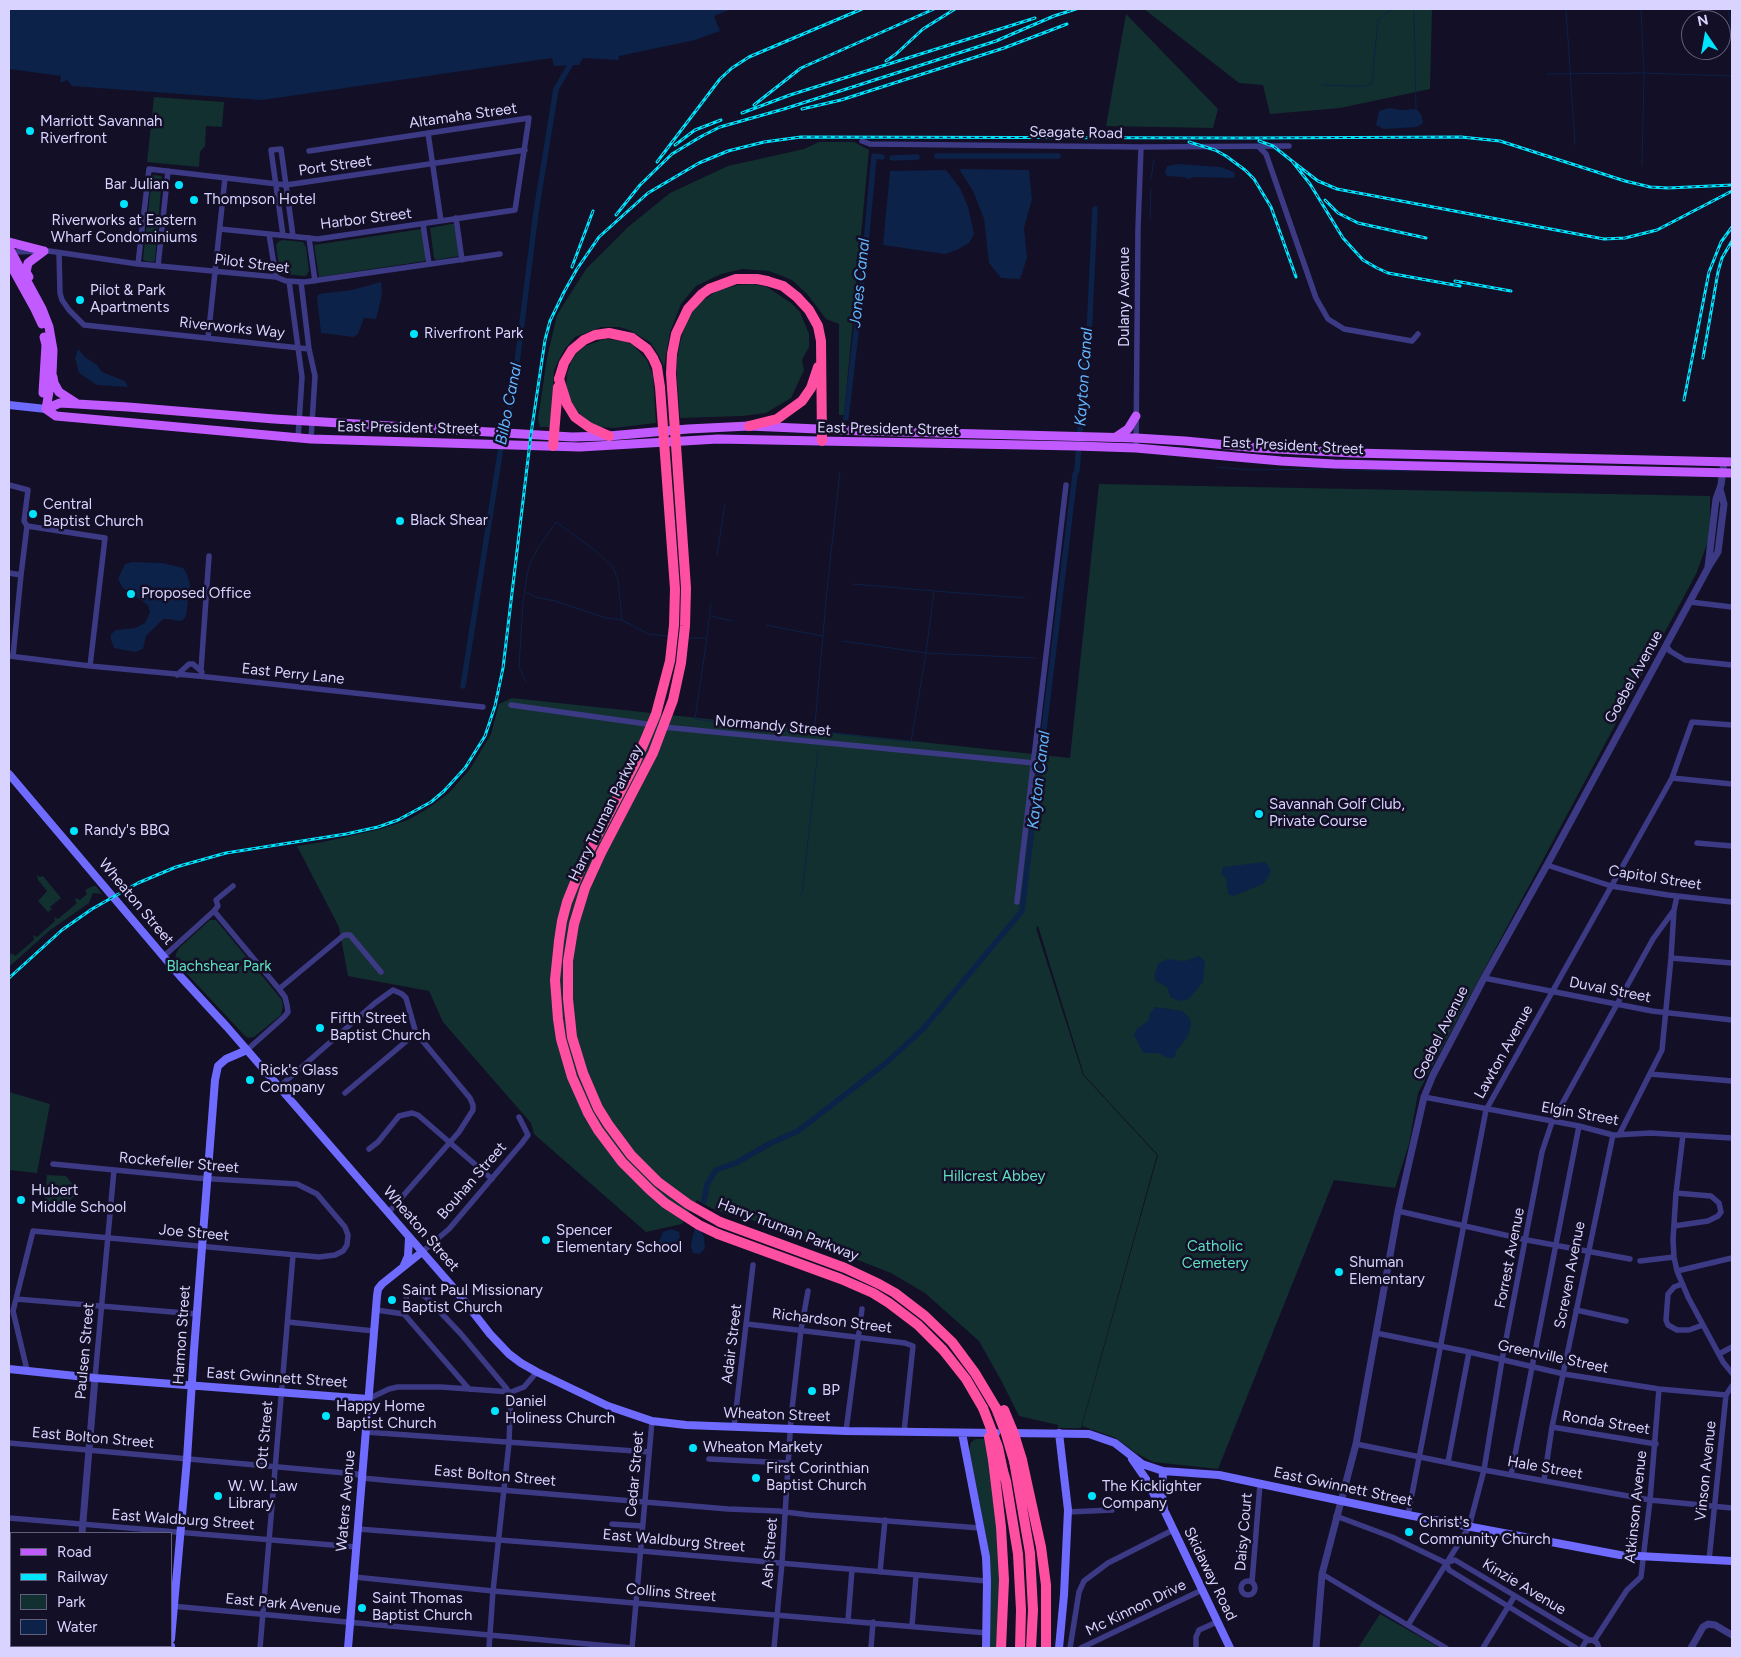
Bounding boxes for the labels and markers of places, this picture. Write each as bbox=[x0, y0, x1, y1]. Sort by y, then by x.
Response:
place label: Marriott Savannah Riverfront bbox=[40, 113, 162, 148]
marker: Marriott Savannah Riverfront bbox=[24, 125, 36, 137]
place label: Bar Julian bbox=[105, 176, 169, 194]
marker: Bar Julian bbox=[173, 179, 185, 191]
place label: Thompson Hotel bbox=[204, 191, 316, 209]
marker: Thompson Hotel bbox=[188, 194, 200, 206]
marker: Riverworks at Eastern Wharf Condominiums bbox=[118, 198, 130, 210]
place label: Riverworks at Eastern Wharf Condominiums bbox=[51, 212, 197, 247]
place label: Pilot & Park Apartments bbox=[90, 282, 169, 317]
marker: Pilot & Park Apartments bbox=[74, 294, 86, 306]
place label: Riverfront Park bbox=[424, 325, 523, 343]
marker: Riverfront Park bbox=[408, 328, 420, 340]
place label: Central Baptist Church bbox=[43, 496, 143, 531]
marker: Central Baptist Church bbox=[27, 508, 39, 520]
place label: Black Shear bbox=[410, 512, 488, 530]
marker: Black Shear bbox=[394, 515, 406, 527]
place label: Proposed Office bbox=[141, 585, 251, 603]
marker: Proposed Office bbox=[125, 588, 137, 600]
place label: Savannah Golf Club, Private Course bbox=[1269, 796, 1405, 831]
marker: Savannah Golf Club, Private Course bbox=[1253, 808, 1265, 820]
place label: Randy's BBQ bbox=[84, 822, 170, 840]
marker: Randy's BBQ bbox=[68, 825, 80, 837]
place label: Fifth Street Baptist Church bbox=[330, 1010, 430, 1045]
marker: Fifth Street Baptist Church bbox=[314, 1022, 326, 1034]
place label: Rick's Glass Company bbox=[260, 1062, 338, 1097]
marker: Rick's Glass Company bbox=[244, 1074, 256, 1086]
place label: Hubert Middle School bbox=[31, 1182, 126, 1217]
marker: Hubert Middle School bbox=[15, 1194, 27, 1206]
place label: Spencer Elementary School bbox=[556, 1222, 682, 1257]
marker: Spencer Elementary School bbox=[540, 1234, 552, 1246]
place label: Shuman Elementary bbox=[1349, 1254, 1425, 1289]
marker: Shuman Elementary bbox=[1333, 1266, 1345, 1278]
place label: Saint Paul Missionary Baptist Church bbox=[402, 1282, 543, 1317]
marker: Saint Paul Missionary Baptist Church bbox=[386, 1294, 398, 1306]
place label: BP bbox=[822, 1382, 840, 1400]
marker: BP bbox=[806, 1385, 818, 1397]
place label: Daniel Holiness Church bbox=[505, 1393, 615, 1428]
place label: Happy Home Baptist Church bbox=[336, 1398, 436, 1433]
marker: Daniel Holiness Church bbox=[489, 1405, 501, 1417]
marker: Happy Home Baptist Church bbox=[320, 1410, 332, 1422]
place label: Wheaton Markety bbox=[703, 1439, 822, 1457]
marker: Wheaton Markety bbox=[687, 1442, 699, 1454]
place label: First Corinthian Baptist Church bbox=[766, 1460, 869, 1495]
marker: First Corinthian Baptist Church bbox=[750, 1472, 762, 1484]
place label: W. W. Law Library bbox=[228, 1478, 298, 1513]
place label: The Kicklighter Company bbox=[1102, 1478, 1201, 1513]
marker: W. W. Law Library bbox=[212, 1490, 224, 1502]
marker: The Kicklighter Company bbox=[1086, 1490, 1098, 1502]
place label: Christ's Community Church bbox=[1419, 1514, 1551, 1549]
marker: Christ's Community Church bbox=[1403, 1526, 1415, 1538]
place label: Saint Thomas Baptist Church bbox=[372, 1590, 472, 1625]
marker: Saint Thomas Baptist Church bbox=[356, 1602, 368, 1614]

